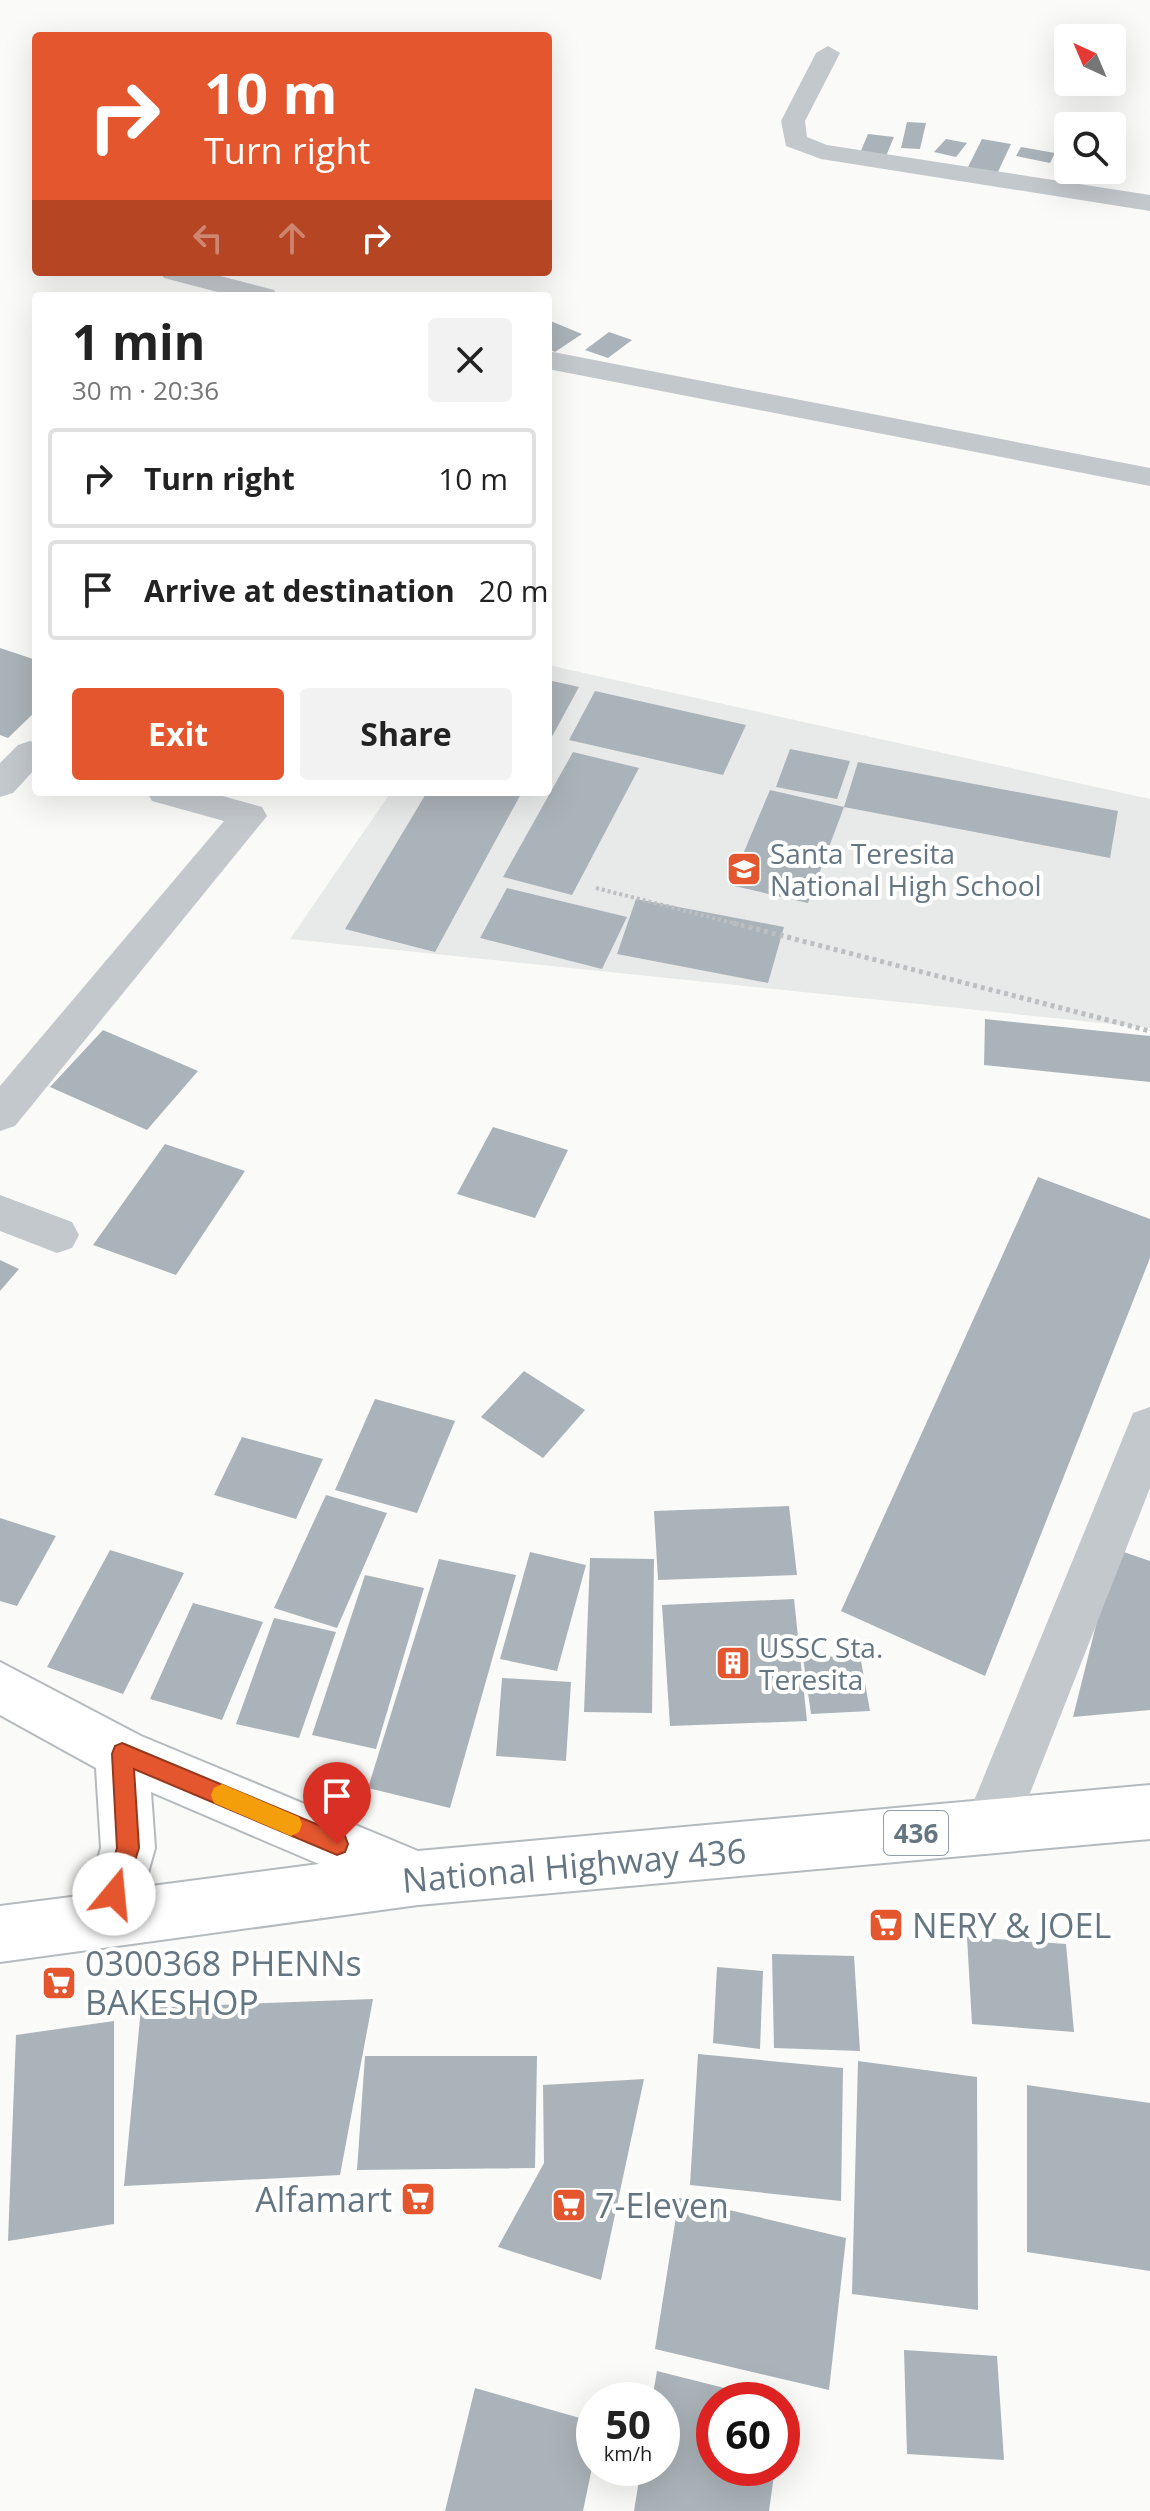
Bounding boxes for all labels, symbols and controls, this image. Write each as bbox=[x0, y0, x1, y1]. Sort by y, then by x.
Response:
north arrow bbox=[1054, 24, 1126, 96]
map controls bbox=[1054, 24, 1126, 184]
text: 10 m bbox=[204, 54, 338, 130]
icon: right bbox=[72, 64, 176, 168]
button: search bbox=[1054, 112, 1126, 184]
text: Turn right bbox=[204, 126, 370, 175]
icon: left bbox=[186, 216, 230, 260]
icon: ahead bbox=[270, 216, 314, 260]
icon: right bbox=[354, 216, 398, 260]
text: 1 min bbox=[72, 309, 205, 374]
button: close bbox=[428, 318, 512, 402]
text: 30 m · 20:36 bbox=[72, 372, 219, 408]
icon: right bbox=[76, 456, 120, 500]
text: Turn right bbox=[144, 458, 295, 499]
text: 10 m bbox=[438, 458, 508, 499]
icon: arrive bbox=[76, 568, 120, 612]
text: Arrive at destination bbox=[144, 570, 455, 611]
text: 20 m bbox=[479, 570, 549, 611]
button: Exit bbox=[72, 688, 284, 780]
button: Share bbox=[300, 688, 512, 780]
place label: Santa Teresita National High School bbox=[770, 834, 1042, 904]
school or university icon: Santa Teresita National High School bbox=[725, 850, 763, 888]
place label: USSC Sta. Teresita bbox=[759, 1628, 883, 1698]
building icon: USSC Sta. Teresita bbox=[714, 1644, 752, 1682]
pin bbox=[303, 1762, 371, 1844]
icon: arrive bbox=[315, 1774, 359, 1818]
road number: 436 bbox=[884, 1811, 948, 1855]
street label: National Highway 436 bbox=[400, 1827, 748, 1903]
position arrow bbox=[72, 1852, 156, 1936]
place label: NERY & JOEL bbox=[912, 1902, 1111, 1948]
supermarket icon: NERY & JOEL bbox=[867, 1906, 905, 1944]
place label: 0300368 PHENNs BAKESHOP bbox=[85, 1940, 362, 2025]
supermarket icon: 0300368 PHENNs BAKESHOP bbox=[40, 1964, 78, 2002]
place label: Alfamart bbox=[255, 2176, 392, 2222]
supermarket icon: Alfamart bbox=[399, 2180, 437, 2218]
place label: 7-Eleven bbox=[595, 2182, 729, 2228]
supermarket icon: 7-Eleven bbox=[550, 2186, 588, 2224]
speed limit sign: 60 bbox=[696, 2382, 800, 2486]
text: 50 bbox=[605, 2396, 651, 2451]
text: km/h bbox=[604, 2440, 652, 2467]

